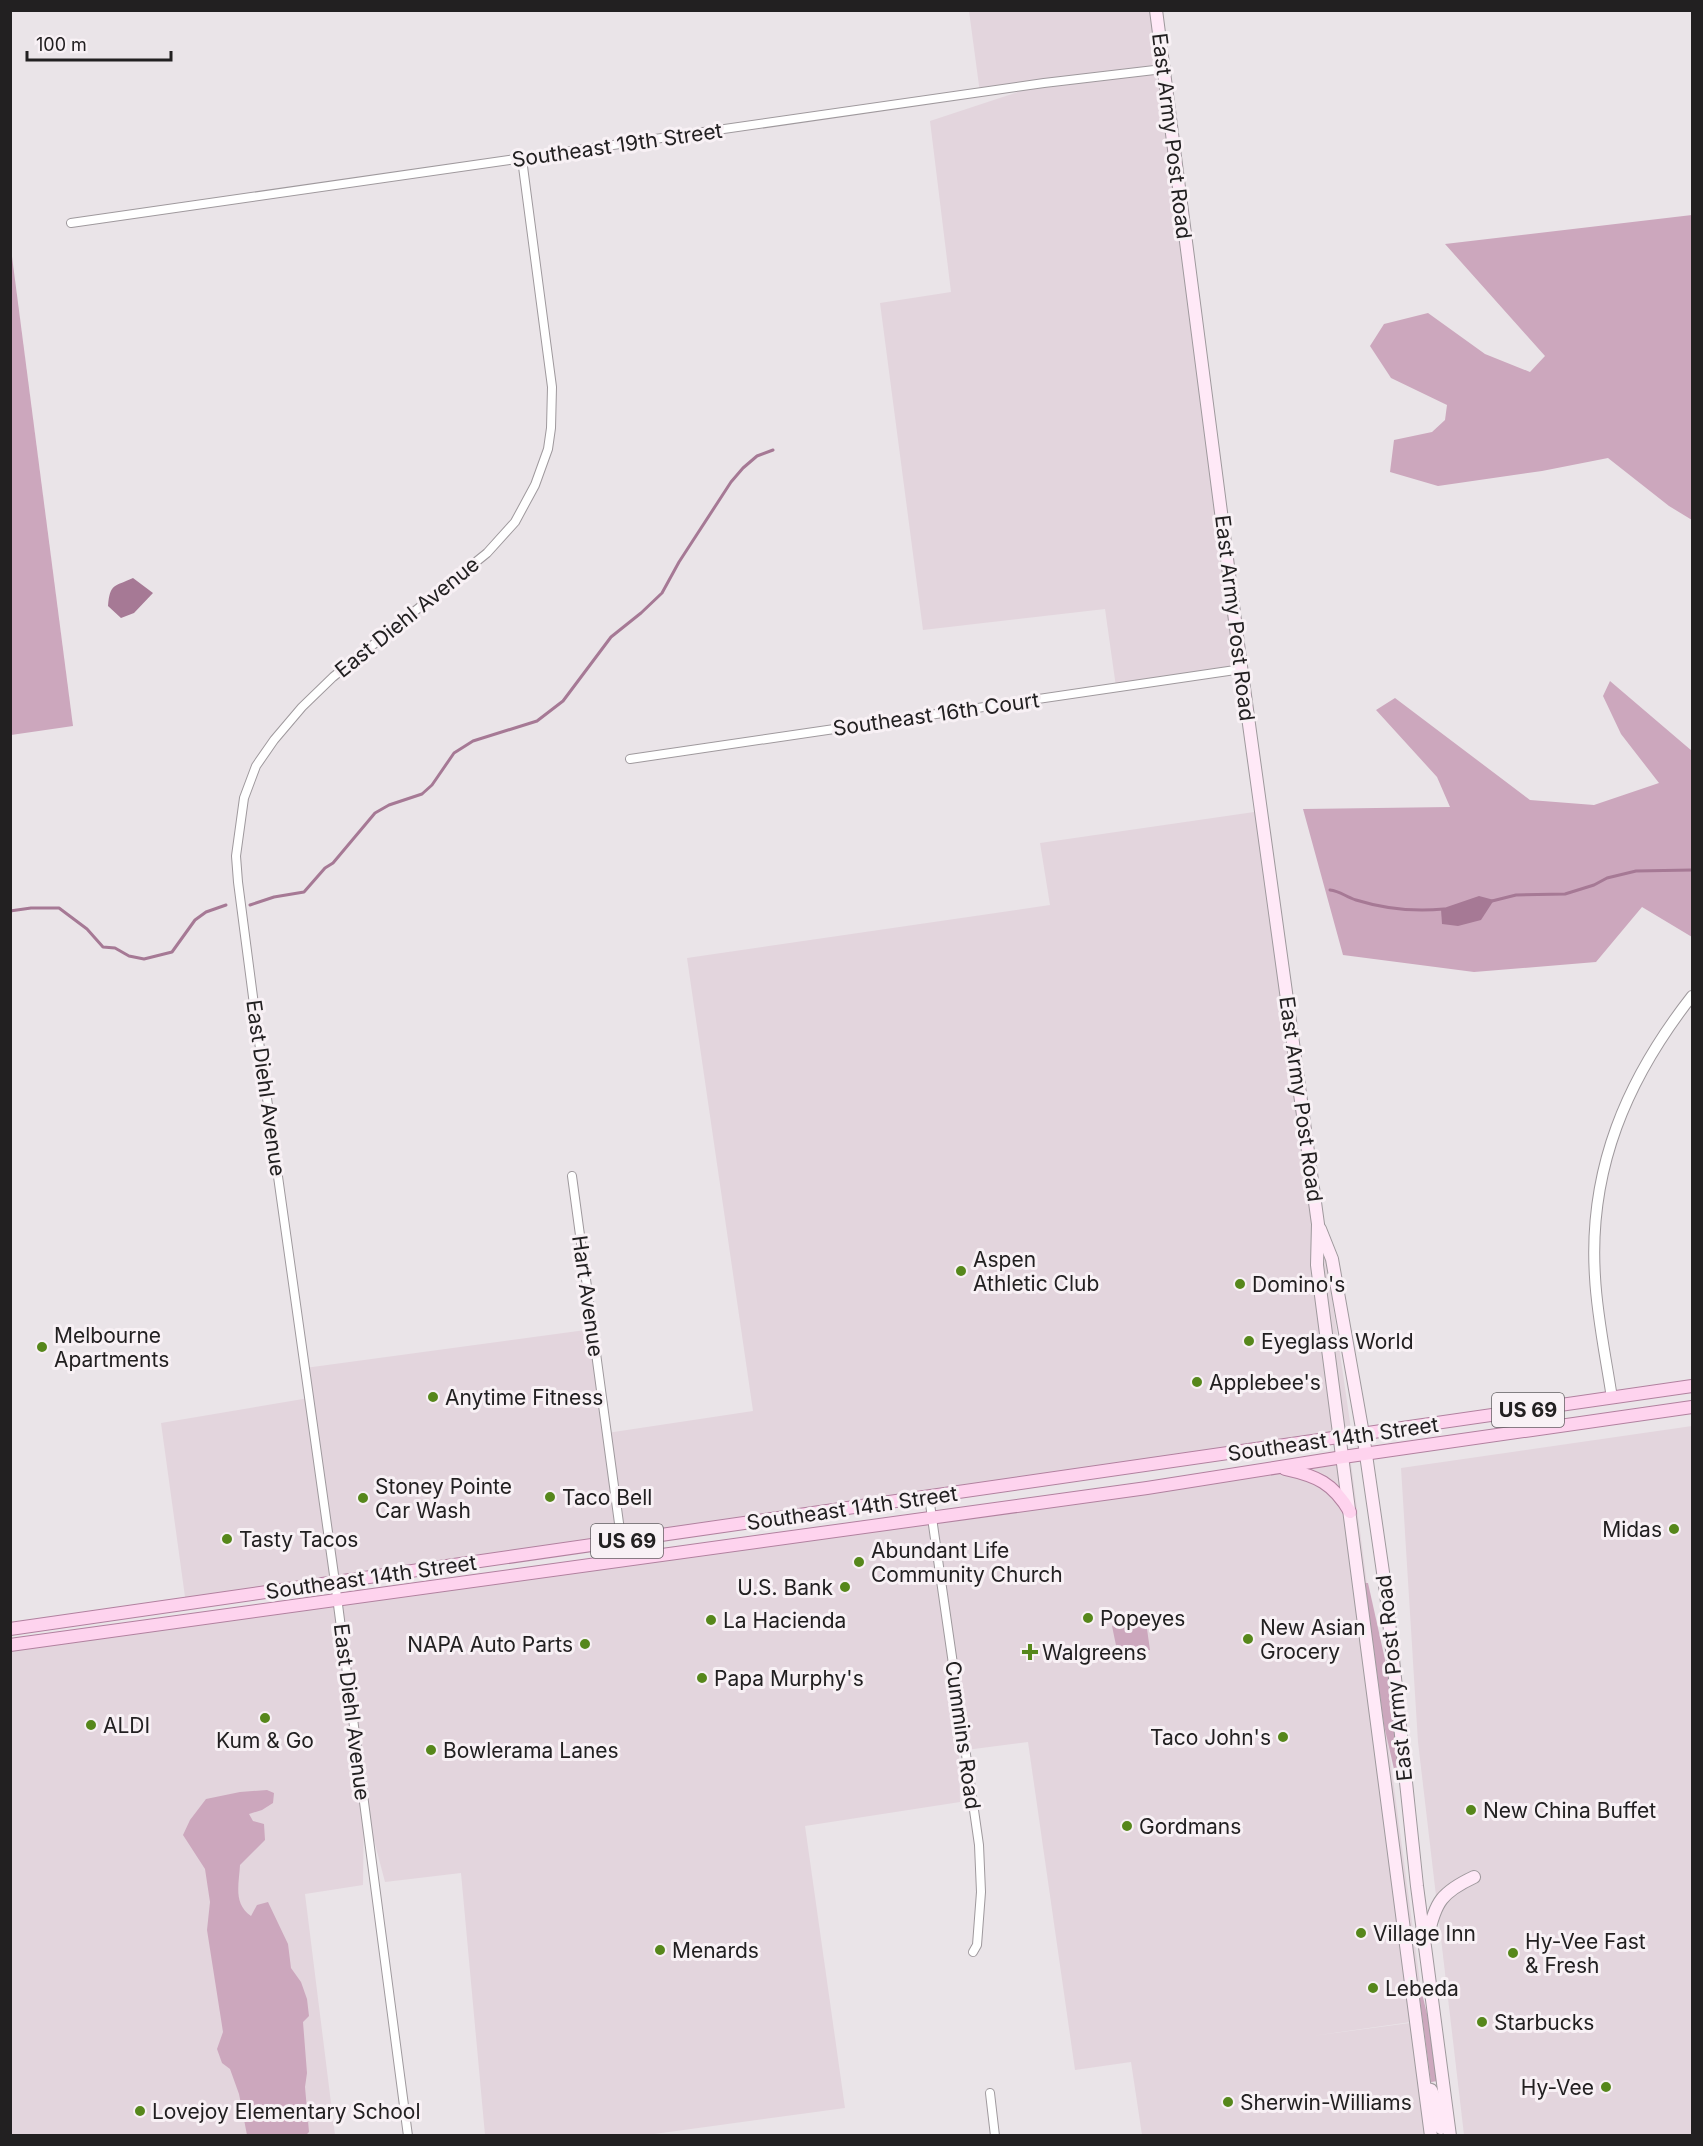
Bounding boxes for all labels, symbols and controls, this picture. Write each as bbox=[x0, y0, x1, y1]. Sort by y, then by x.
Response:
scale bar bbox=[27, 24, 171, 62]
street label: East Army Post Road bbox=[1147, 32, 1197, 240]
text: 100 m bbox=[36, 34, 87, 55]
street label: Southeast 19th Street bbox=[510, 118, 724, 172]
street label: East Army Post Road bbox=[1210, 514, 1260, 722]
street label: East Diehl Avenue bbox=[330, 551, 484, 683]
street label: Southeast 16th Court bbox=[831, 687, 1041, 741]
street label: East Army Post Road bbox=[1274, 995, 1328, 1203]
street label: East Diehl Avenue bbox=[241, 998, 291, 1178]
street label: Hart Avenue bbox=[567, 1234, 609, 1358]
place label: Aspen Athletic Club bbox=[973, 1247, 1099, 1296]
marker: Aspen Athletic Club bbox=[954, 1264, 968, 1278]
place label: Domino's bbox=[1252, 1272, 1345, 1297]
marker: Domino's bbox=[1233, 1277, 1247, 1291]
place label: Melbourne Apartments bbox=[54, 1323, 169, 1372]
place label: Eyeglass World bbox=[1261, 1329, 1414, 1354]
marker: Eyeglass World bbox=[1242, 1334, 1256, 1348]
marker: Melbourne Apartments bbox=[35, 1340, 49, 1354]
place label: Applebee's bbox=[1209, 1370, 1321, 1395]
marker: Applebee's bbox=[1190, 1375, 1204, 1389]
place label: Anytime Fitness bbox=[445, 1385, 603, 1410]
marker: Anytime Fitness bbox=[426, 1390, 440, 1404]
road number: US 69 bbox=[1492, 1393, 1564, 1427]
street label: Southeast 14th Street bbox=[1226, 1412, 1440, 1466]
place label: Stoney Pointe Car Wash bbox=[375, 1474, 512, 1523]
street label: Southeast 14th Street bbox=[745, 1481, 959, 1535]
place label: Taco Bell bbox=[562, 1485, 652, 1510]
marker: Taco Bell bbox=[543, 1490, 557, 1504]
marker: Stoney Pointe Car Wash bbox=[356, 1491, 370, 1505]
place label: Midas bbox=[1602, 1517, 1662, 1542]
marker: Midas bbox=[1667, 1522, 1681, 1536]
road number: US 69 bbox=[591, 1524, 663, 1558]
place label: Tasty Tacos bbox=[239, 1527, 358, 1552]
marker: Tasty Tacos bbox=[220, 1532, 234, 1546]
place label: Abundant Life Community Church bbox=[871, 1538, 1063, 1587]
street label: Southeast 14th Street bbox=[264, 1550, 478, 1604]
marker: Abundant Life Community Church bbox=[852, 1555, 866, 1569]
street label: East Army Post Road bbox=[1371, 1574, 1417, 1782]
place label: U.S. Bank bbox=[737, 1575, 833, 1600]
marker: U.S. Bank bbox=[838, 1580, 852, 1594]
place label: Popeyes bbox=[1100, 1606, 1185, 1631]
place label: La Hacienda bbox=[723, 1608, 846, 1633]
marker: Popeyes bbox=[1081, 1611, 1095, 1625]
marker: La Hacienda bbox=[704, 1613, 718, 1627]
place label: New Asian Grocery bbox=[1260, 1615, 1366, 1664]
street label: East Diehl Avenue bbox=[329, 1622, 375, 1802]
place label: NAPA Auto Parts bbox=[407, 1632, 573, 1657]
marker: New Asian Grocery bbox=[1241, 1632, 1255, 1646]
marker: NAPA Auto Parts bbox=[578, 1637, 592, 1651]
place label: Walgreens bbox=[1042, 1640, 1147, 1665]
marker: Walgreens bbox=[1023, 1645, 1037, 1659]
street label: Cummins Road bbox=[940, 1659, 986, 1811]
place label: Papa Murphy's bbox=[714, 1666, 864, 1691]
marker: Papa Murphy's bbox=[695, 1671, 709, 1685]
marker: Kum & Go bbox=[258, 1711, 272, 1725]
place label: ALDI bbox=[103, 1713, 150, 1738]
marker: ALDI bbox=[84, 1718, 98, 1732]
place label: Taco John's bbox=[1150, 1725, 1271, 1750]
place label: Kum & Go bbox=[216, 1728, 314, 1753]
marker: Taco John's bbox=[1276, 1730, 1290, 1744]
place label: Bowlerama Lanes bbox=[443, 1738, 619, 1763]
marker: Bowlerama Lanes bbox=[424, 1743, 438, 1757]
place label: New China Buffet bbox=[1483, 1798, 1656, 1823]
marker: New China Buffet bbox=[1464, 1803, 1478, 1817]
place label: Gordmans bbox=[1139, 1814, 1241, 1839]
marker: Gordmans bbox=[1120, 1819, 1134, 1833]
place label: Village Inn bbox=[1373, 1921, 1476, 1946]
marker: Village Inn bbox=[1354, 1926, 1368, 1940]
place label: Hy-Vee Fast & Fresh bbox=[1525, 1929, 1646, 1978]
place label: Menards bbox=[672, 1938, 759, 1963]
marker: Menards bbox=[653, 1943, 667, 1957]
marker: Hy-Vee Fast & Fresh bbox=[1506, 1946, 1520, 1960]
place label: Lebeda bbox=[1385, 1976, 1459, 2001]
marker: Lebeda bbox=[1366, 1981, 1380, 1995]
place label: Starbucks bbox=[1494, 2010, 1594, 2035]
marker: Starbucks bbox=[1475, 2015, 1489, 2029]
place label: Hy-Vee bbox=[1521, 2075, 1594, 2100]
marker: Hy-Vee bbox=[1599, 2080, 1613, 2094]
place label: Sherwin-Williams bbox=[1240, 2090, 1412, 2115]
marker: Sherwin-Williams bbox=[1221, 2095, 1235, 2109]
place label: Lovejoy Elementary School bbox=[152, 2099, 421, 2124]
marker: Lovejoy Elementary School bbox=[133, 2104, 147, 2118]

